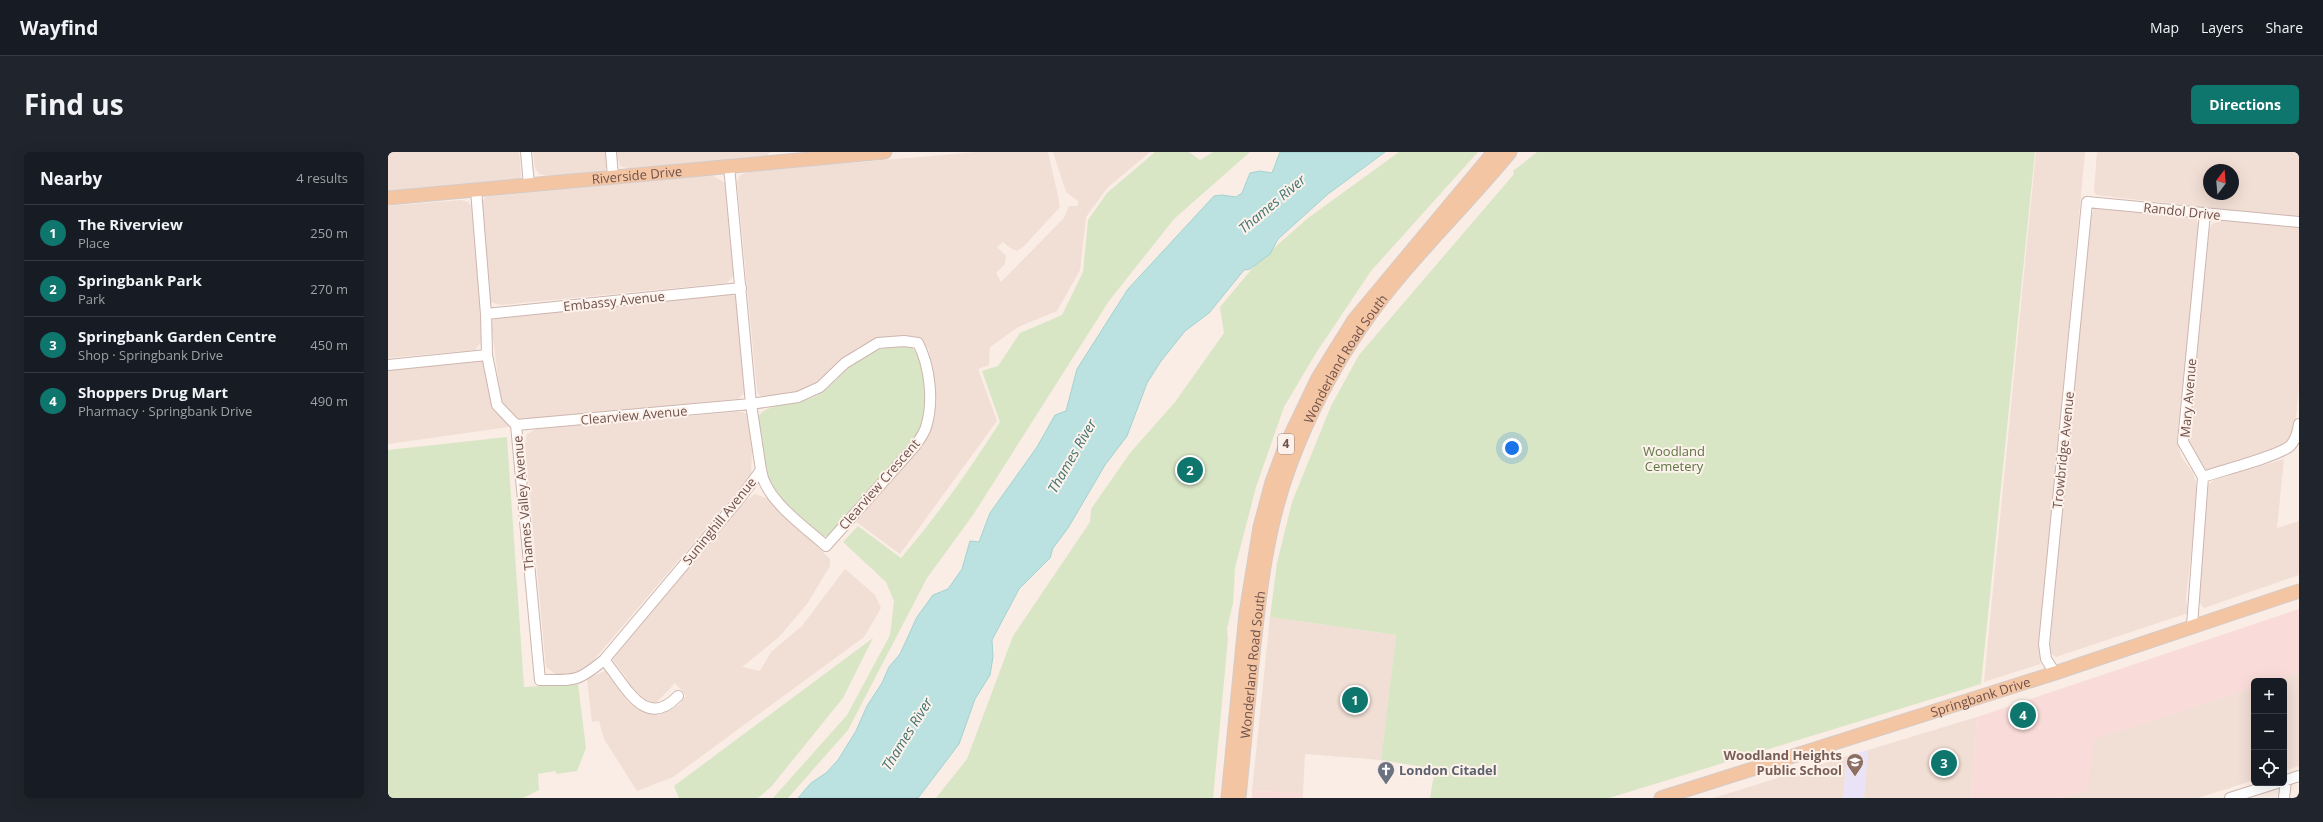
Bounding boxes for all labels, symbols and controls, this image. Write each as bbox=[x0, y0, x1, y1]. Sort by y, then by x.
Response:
text: Wayfind bbox=[20, 15, 98, 41]
text: Map bbox=[2150, 18, 2179, 37]
text: Layers bbox=[2201, 18, 2243, 37]
text: Share bbox=[2265, 18, 2303, 37]
text: Find us bbox=[24, 85, 124, 123]
button: Directions bbox=[2191, 85, 2299, 124]
street label: Riverside Drive bbox=[591, 162, 683, 188]
north arrow bbox=[2203, 164, 2239, 200]
text: Nearby bbox=[40, 167, 102, 190]
text: 4 results bbox=[296, 169, 348, 187]
water label: Thames River bbox=[1234, 170, 1310, 237]
street label: Randol Drive bbox=[2143, 198, 2221, 224]
text: The Riverview bbox=[78, 214, 183, 234]
text: 1 bbox=[49, 224, 57, 242]
text: 250 m bbox=[310, 224, 348, 242]
text: Place bbox=[78, 234, 110, 252]
text: Springbank Park bbox=[78, 270, 202, 290]
text: 2 bbox=[49, 280, 57, 298]
text: 270 m bbox=[310, 280, 348, 298]
street label: Embassy Avenue bbox=[562, 287, 666, 315]
text: Park bbox=[78, 290, 105, 308]
street label: Wonderland Road South bbox=[1299, 290, 1391, 426]
text: Springbank Garden Centre bbox=[78, 326, 276, 346]
text: 3 bbox=[49, 336, 57, 354]
text: 450 m bbox=[310, 336, 348, 354]
text: Shop · Springbank Drive bbox=[78, 346, 223, 364]
street label: Mary Avenue bbox=[2176, 358, 2200, 438]
text: Shoppers Drug Mart bbox=[78, 382, 228, 402]
street label: Trowbridge Avenue bbox=[2048, 390, 2078, 510]
text: 4 bbox=[49, 392, 57, 410]
text: 490 m bbox=[310, 392, 348, 410]
street label: Clearview Avenue bbox=[580, 401, 688, 429]
text: Pharmacy · Springbank Drive bbox=[78, 402, 252, 420]
water label: Thames River bbox=[1043, 415, 1101, 496]
street label: Clearview Crescent bbox=[834, 434, 924, 533]
road number: 4 bbox=[1278, 434, 1294, 454]
street label: Thames Valley Avenue bbox=[508, 435, 538, 571]
your location bbox=[1502, 438, 1522, 458]
park label: Woodland Cemetery bbox=[1643, 442, 1705, 475]
pin: 2 bbox=[1177, 455, 1203, 485]
street label: Suninghill Avenue bbox=[678, 473, 760, 569]
street label: Wonderland Road South bbox=[1236, 590, 1269, 739]
street label: Springbank Drive bbox=[1928, 672, 2033, 721]
map controls bbox=[2251, 678, 2287, 786]
button: + bbox=[2251, 678, 2287, 714]
pin: 1 bbox=[1342, 685, 1368, 715]
water label: Thames River bbox=[877, 693, 937, 774]
pin: 4 bbox=[2010, 700, 2036, 730]
button: − bbox=[2251, 714, 2287, 750]
place label: Woodland Heights Public School bbox=[1724, 746, 1842, 779]
pin: 3 bbox=[1931, 748, 1957, 778]
button: locate bbox=[2251, 750, 2287, 786]
school or university icon: Woodland Heights Public School bbox=[1845, 752, 1865, 777]
church icon: London Citadel bbox=[1376, 760, 1396, 785]
place label: London Citadel bbox=[1399, 761, 1497, 779]

